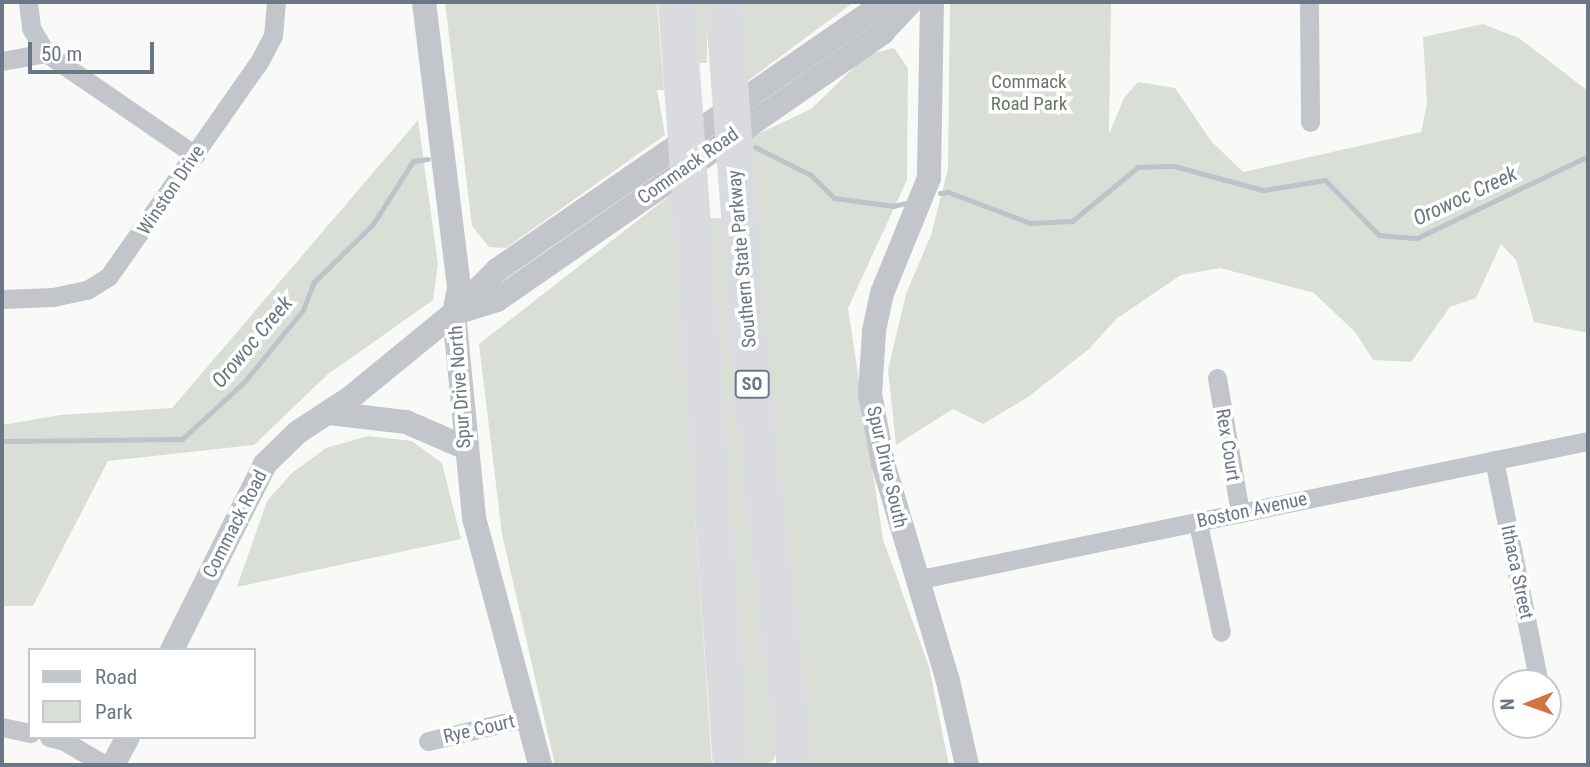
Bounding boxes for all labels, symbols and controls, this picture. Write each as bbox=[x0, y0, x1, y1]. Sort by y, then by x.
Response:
scale bar bbox=[32, 28, 158, 72]
text: 50 m bbox=[41, 42, 82, 66]
park label: Commack Road Park bbox=[991, 71, 1067, 115]
street label: Commack Road bbox=[633, 123, 743, 209]
street label: Winston Drive bbox=[133, 141, 209, 239]
water label: Orowoc Creek bbox=[1409, 161, 1521, 231]
street label: Southern State Parkway bbox=[723, 169, 761, 349]
water label: Orowoc Creek bbox=[206, 291, 298, 393]
street label: Spur Drive North bbox=[444, 325, 476, 449]
road number: SO bbox=[734, 370, 770, 398]
street label: Spur Drive South bbox=[862, 404, 912, 530]
street label: Rex Court bbox=[1211, 407, 1245, 483]
street label: Commack Road bbox=[198, 466, 272, 582]
street label: Boston Avenue bbox=[1195, 487, 1309, 533]
street label: Ithaca Street bbox=[1496, 523, 1538, 621]
legend bbox=[28, 648, 256, 739]
text: Road bbox=[95, 665, 137, 689]
north arrow bbox=[1492, 669, 1562, 739]
text: N bbox=[1496, 698, 1519, 710]
text: Park bbox=[95, 700, 132, 724]
street label: Rye Court bbox=[441, 710, 517, 748]

